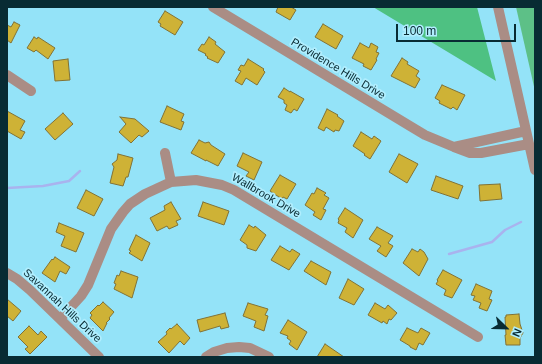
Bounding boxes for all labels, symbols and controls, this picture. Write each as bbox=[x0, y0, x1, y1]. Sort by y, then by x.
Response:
scale bar bbox=[398, 16, 518, 42]
text: 100 m bbox=[403, 24, 436, 38]
street label: Providence Hills Drive bbox=[288, 36, 388, 102]
street label: Wallbrook Drive bbox=[229, 171, 303, 221]
street label: Savannah Hills Drive bbox=[20, 266, 104, 346]
north arrow bbox=[486, 308, 526, 348]
text: N bbox=[510, 327, 524, 339]

